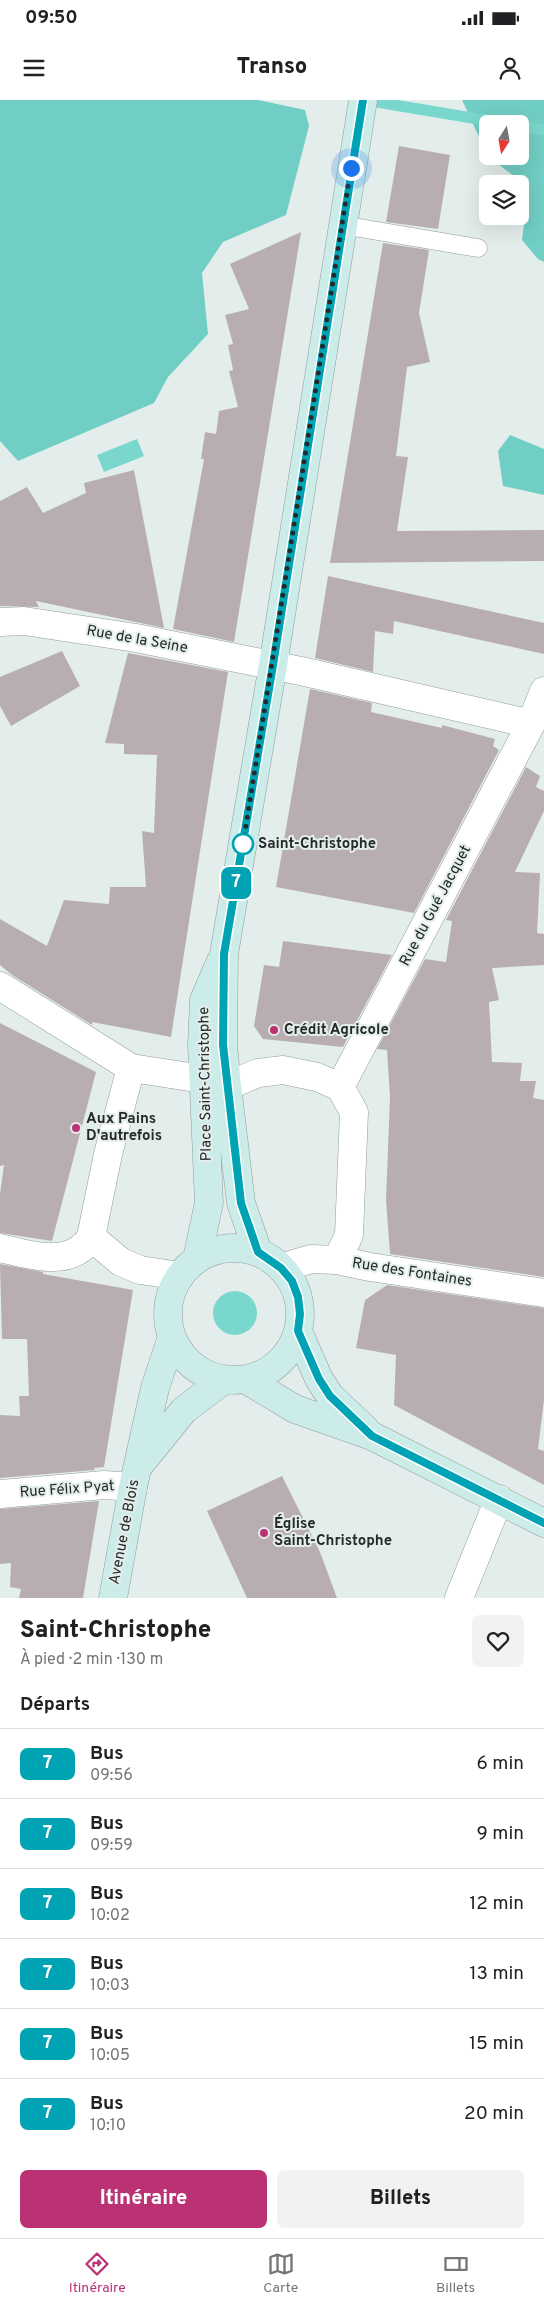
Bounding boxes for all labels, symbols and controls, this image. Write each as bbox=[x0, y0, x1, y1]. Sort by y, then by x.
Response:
text: 09:50 bbox=[25, 6, 78, 30]
icon: menu bbox=[20, 54, 48, 82]
text: Transo bbox=[237, 54, 307, 81]
icon: person bbox=[496, 54, 524, 82]
north arrow bbox=[479, 115, 529, 165]
map controls bbox=[479, 115, 529, 225]
your location bbox=[339, 156, 364, 181]
button: layers bbox=[479, 175, 529, 225]
street label: Rue de la Seine bbox=[85, 622, 189, 658]
marker: Saint-Christophe bbox=[232, 833, 254, 855]
place label: Saint-Christophe bbox=[258, 835, 376, 854]
street label: Rue du Gué Jacquet bbox=[396, 842, 476, 970]
line badge: 7 bbox=[220, 867, 252, 899]
text: 7 bbox=[231, 871, 241, 894]
street label: Place Saint-Christophe bbox=[195, 1007, 217, 1161]
place label: Crédit Agricole bbox=[284, 1021, 389, 1040]
marker: Crédit Agricole bbox=[268, 1024, 280, 1036]
place label: Aux Pains D'autrefois bbox=[86, 1110, 162, 1146]
marker: Aux Pains D'autrefois bbox=[70, 1122, 82, 1134]
street label: Rue des Fontaines bbox=[351, 1254, 473, 1292]
street label: Rue Félix Pyat bbox=[19, 1477, 115, 1503]
street label: Avenue de Blois bbox=[105, 1478, 145, 1586]
place label: Église Saint-Christophe bbox=[274, 1514, 392, 1551]
marker: Église Saint-Christophe bbox=[258, 1527, 270, 1539]
button: heart bbox=[472, 1615, 524, 1667]
text: Saint-Christophe bbox=[20, 1616, 211, 1646]
text: À pied · 2 min · 130 m bbox=[20, 1650, 163, 1670]
text: Départs bbox=[20, 1693, 90, 1717]
text: Bus bbox=[90, 1742, 124, 1766]
text: 7 bbox=[43, 1752, 52, 1775]
text: 6 min bbox=[477, 1752, 524, 1776]
text: 09:56 bbox=[90, 1766, 133, 1786]
text: Bus bbox=[90, 1812, 124, 1836]
text: 7 bbox=[43, 1822, 52, 1845]
text: 9 min bbox=[477, 1822, 524, 1846]
text: 09:59 bbox=[90, 1836, 133, 1856]
text: Bus bbox=[90, 1882, 124, 1906]
text: 7 bbox=[43, 1892, 52, 1915]
text: 12 min bbox=[469, 1892, 524, 1916]
text: 10:02 bbox=[90, 1906, 130, 1926]
text: Bus bbox=[90, 1952, 124, 1976]
text: 7 bbox=[43, 1962, 52, 1985]
text: 13 min bbox=[469, 1962, 524, 1986]
text: 10:03 bbox=[90, 1976, 130, 1996]
text: Bus bbox=[90, 2022, 124, 2046]
text: 7 bbox=[43, 2032, 52, 2055]
text: 15 min bbox=[469, 2032, 524, 2056]
text: 10:05 bbox=[90, 2046, 130, 2066]
text: Bus bbox=[90, 2092, 124, 2116]
text: 7 bbox=[43, 2102, 52, 2125]
text: 20 min bbox=[464, 2102, 524, 2126]
text: 10:10 bbox=[90, 2116, 126, 2136]
button: Itinéraire bbox=[20, 2170, 267, 2228]
button: Billets bbox=[277, 2170, 524, 2228]
tab: Itinéraire bbox=[69, 2250, 126, 2297]
tab: Carte bbox=[263, 2250, 298, 2297]
tab: Billets bbox=[436, 2250, 475, 2297]

